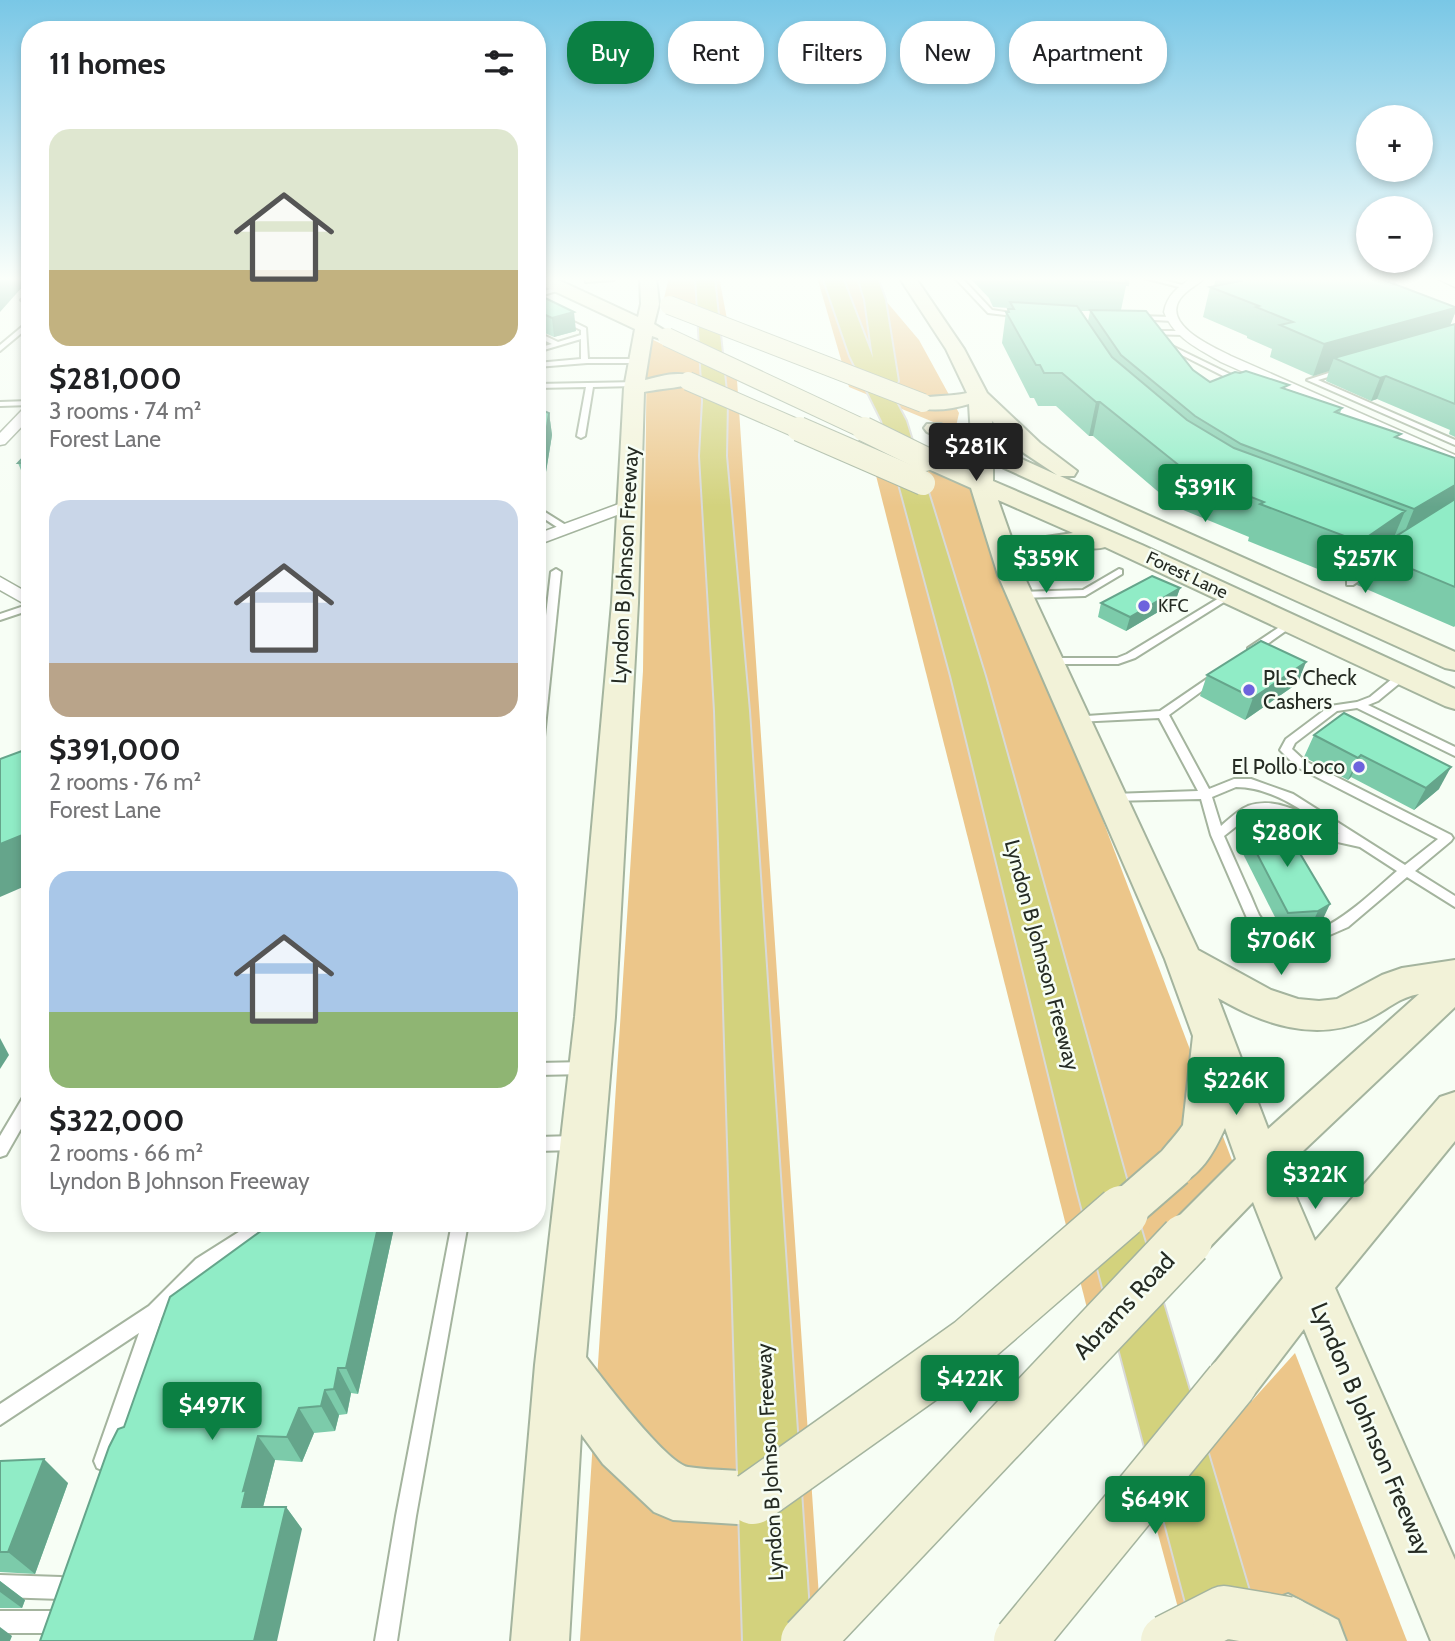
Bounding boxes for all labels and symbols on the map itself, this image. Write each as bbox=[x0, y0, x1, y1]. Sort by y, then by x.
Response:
pin: $281K bbox=[927, 424, 1025, 483]
street label: Lyndon B Johnson Freeway bbox=[606, 445, 643, 684]
pin: $391K bbox=[1156, 464, 1254, 524]
pin: $359K bbox=[997, 536, 1095, 595]
pin: $257K bbox=[1316, 536, 1414, 595]
street label: Forest Lane bbox=[1143, 546, 1231, 604]
place label: KFC bbox=[1158, 595, 1189, 617]
marker: KFC bbox=[1136, 598, 1152, 614]
place label: PLS Check Cashers bbox=[1263, 665, 1357, 714]
marker: PLS Check Cashers bbox=[1241, 682, 1257, 698]
place label: El Pollo Loco bbox=[1232, 754, 1345, 779]
marker: El Pollo Loco bbox=[1351, 759, 1367, 775]
pin: $280K bbox=[1238, 810, 1336, 869]
street label: Lyndon B Johnson Freeway bbox=[1000, 837, 1085, 1073]
pin: $706K bbox=[1232, 918, 1330, 977]
pin: $226K bbox=[1187, 1058, 1285, 1117]
pin: $322K bbox=[1266, 1152, 1364, 1211]
street label: Abrams Road bbox=[1067, 1246, 1180, 1365]
street label: Lyndon B Johnson Freeway bbox=[1305, 1298, 1438, 1560]
street label: Lyndon B Johnson Freeway bbox=[751, 1342, 788, 1582]
pin: $422K bbox=[921, 1356, 1019, 1415]
pin: $497K bbox=[163, 1382, 261, 1442]
pin: $649K bbox=[1106, 1476, 1204, 1536]

